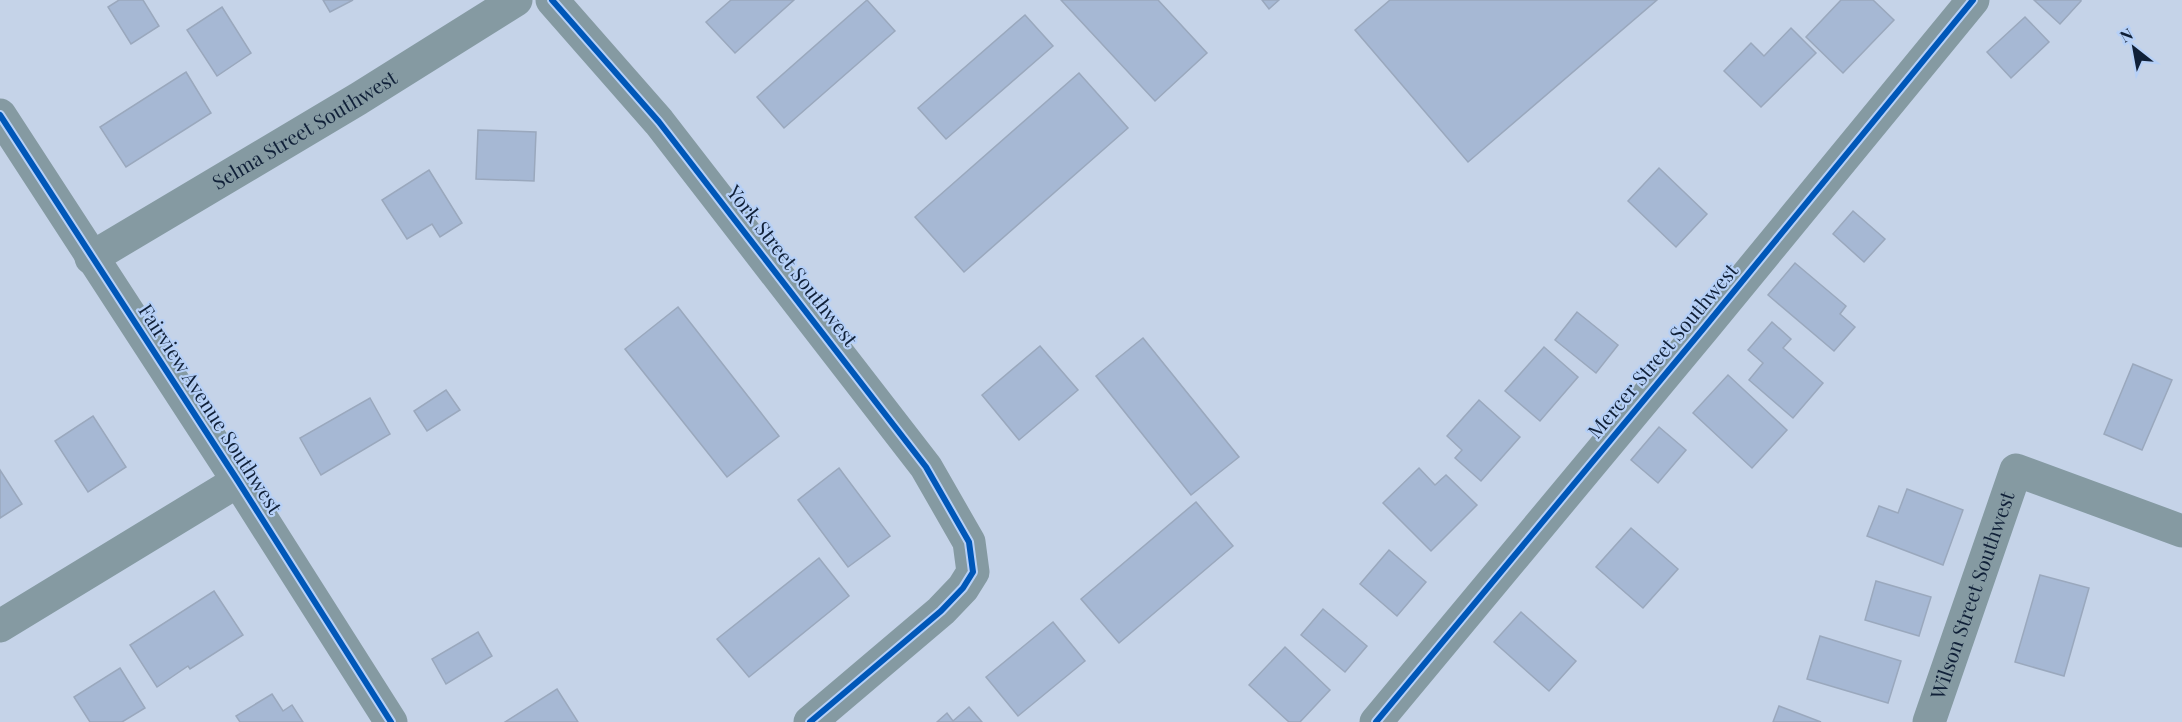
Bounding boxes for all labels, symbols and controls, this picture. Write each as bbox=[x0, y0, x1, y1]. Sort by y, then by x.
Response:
north arrow bbox=[2104, 18, 2164, 78]
text: N bbox=[2116, 23, 2137, 47]
street label: Selma Street Southwest bbox=[207, 63, 402, 195]
street label: York Street Southwest bbox=[721, 178, 865, 352]
street label: Mercer Street Southwest bbox=[1581, 256, 1744, 443]
street label: Fairview Avenue Southwest bbox=[133, 298, 290, 519]
street label: Wilson Street Southwest bbox=[1923, 487, 2020, 703]

